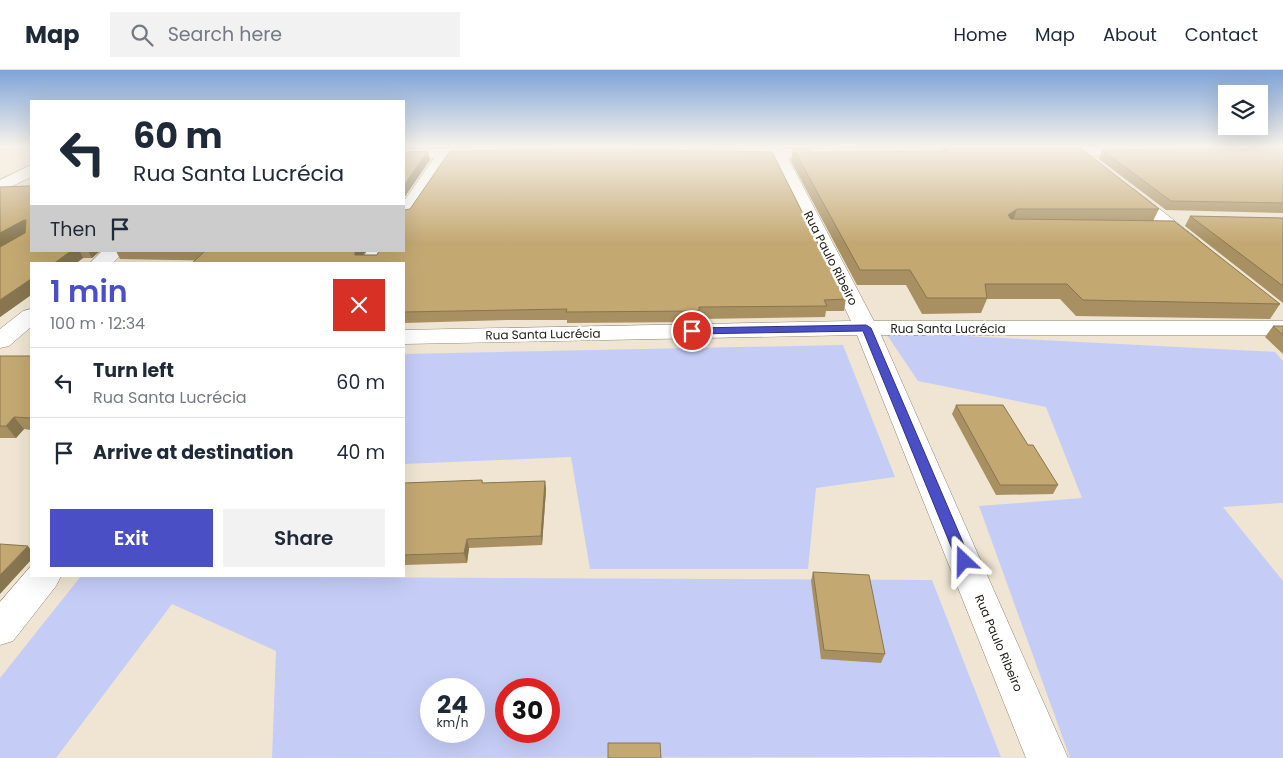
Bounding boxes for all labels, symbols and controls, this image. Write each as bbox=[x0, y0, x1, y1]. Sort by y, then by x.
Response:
search box bbox=[110, 12, 460, 57]
text: Map bbox=[25, 18, 80, 51]
icon: search bbox=[128, 21, 156, 49]
text: Search here bbox=[168, 21, 282, 48]
text: Home bbox=[953, 22, 1007, 47]
text: Map bbox=[1035, 22, 1075, 47]
text: About bbox=[1103, 22, 1157, 47]
text: Contact bbox=[1185, 22, 1258, 47]
map controls bbox=[1218, 85, 1268, 135]
button: layers bbox=[1218, 85, 1268, 135]
text: 60 m bbox=[133, 111, 223, 160]
icon: left bbox=[50, 120, 115, 185]
text: Rua Santa Lucrécia bbox=[133, 158, 344, 189]
street label: Rua Paulo Ribeiro bbox=[800, 208, 862, 308]
icon: arrive bbox=[106, 215, 134, 243]
text: Then bbox=[50, 216, 96, 243]
text: 1 min bbox=[50, 270, 128, 313]
button: close bbox=[333, 279, 385, 331]
pin bbox=[671, 310, 713, 352]
text: 100 m · 12:34 bbox=[50, 312, 145, 335]
icon: arrive bbox=[678, 317, 706, 345]
street label: Rua Santa Lucrécia bbox=[890, 320, 1006, 337]
street label: Rua Santa Lucrécia bbox=[485, 324, 601, 344]
text: Turn left bbox=[93, 357, 174, 384]
icon: left bbox=[50, 369, 78, 397]
text: 60 m bbox=[336, 369, 385, 396]
text: Rua Santa Lucrécia bbox=[93, 386, 247, 409]
icon: arrive bbox=[50, 439, 78, 467]
text: Arrive at destination bbox=[93, 439, 294, 466]
text: 40 m bbox=[336, 439, 385, 466]
button: Exit bbox=[50, 509, 213, 567]
button: Share bbox=[223, 509, 385, 567]
position arrow bbox=[937, 534, 989, 586]
street label: Rua Paulo Ribeiro bbox=[971, 592, 1027, 694]
speed limit sign: 30 bbox=[495, 678, 560, 743]
text: 24 bbox=[437, 687, 468, 722]
text: km/h bbox=[437, 714, 468, 731]

